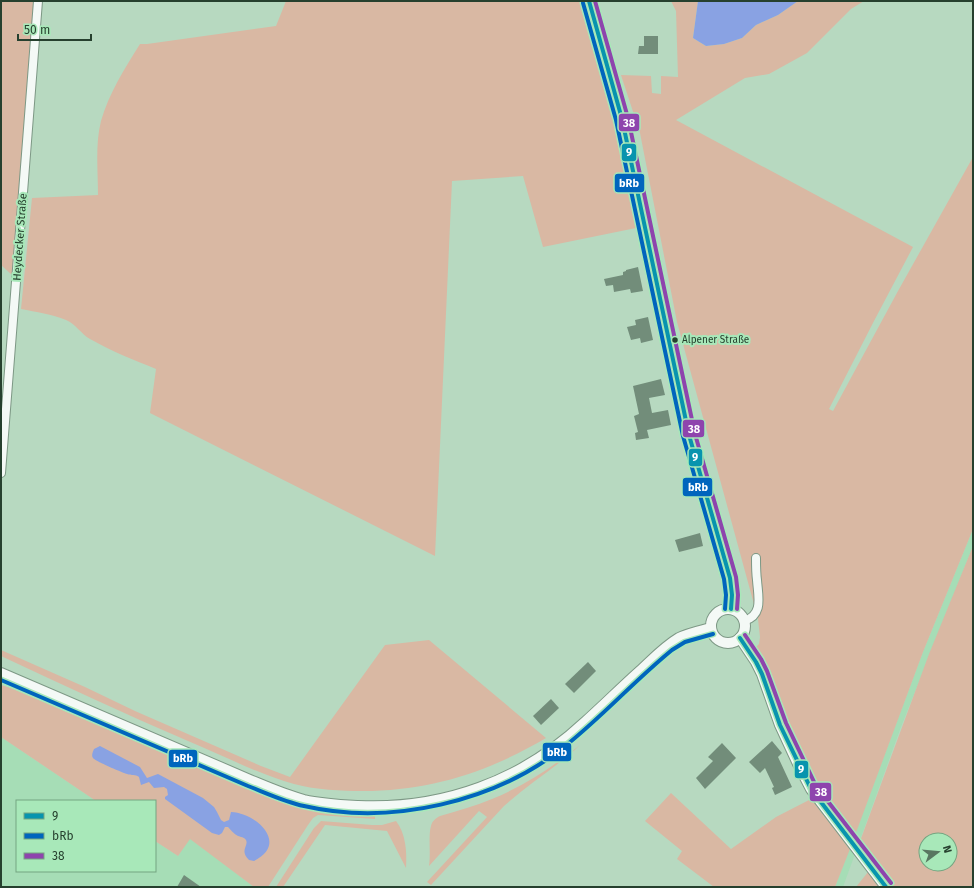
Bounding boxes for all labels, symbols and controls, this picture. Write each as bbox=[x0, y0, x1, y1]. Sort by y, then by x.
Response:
scale bar bbox=[18, 16, 91, 42]
text: 50 m bbox=[24, 23, 50, 37]
line badge: 38 bbox=[618, 113, 640, 132]
text: 38 bbox=[622, 117, 636, 130]
line badge: 9 bbox=[621, 143, 637, 162]
text: 9 bbox=[626, 146, 632, 159]
line badge: bRb bbox=[614, 173, 645, 193]
text: bRb bbox=[619, 177, 639, 190]
street label: Heydecker Straße bbox=[10, 193, 30, 281]
place label: Alpener Straße bbox=[682, 334, 749, 346]
marker: Alpener Straße bbox=[670, 335, 680, 345]
line badge: 38 bbox=[682, 419, 705, 438]
text: 38 bbox=[687, 423, 701, 436]
line badge: 9 bbox=[688, 448, 703, 467]
text: 9 bbox=[692, 451, 698, 464]
line badge: bRb bbox=[682, 477, 713, 497]
text: bRb bbox=[688, 481, 708, 494]
line badge: bRb bbox=[542, 742, 572, 762]
text: bRb bbox=[547, 746, 567, 759]
line badge: bRb bbox=[168, 749, 198, 768]
text: bRb bbox=[173, 752, 193, 765]
line badge: 9 bbox=[794, 760, 809, 779]
text: 9 bbox=[798, 763, 804, 776]
line badge: 38 bbox=[809, 782, 832, 802]
text: 38 bbox=[814, 786, 828, 799]
legend bbox=[16, 800, 156, 872]
text: 9 bbox=[52, 809, 58, 823]
text: bRb bbox=[52, 829, 74, 843]
north arrow bbox=[918, 832, 958, 872]
text: N bbox=[940, 844, 954, 855]
text: 38 bbox=[52, 849, 65, 863]

